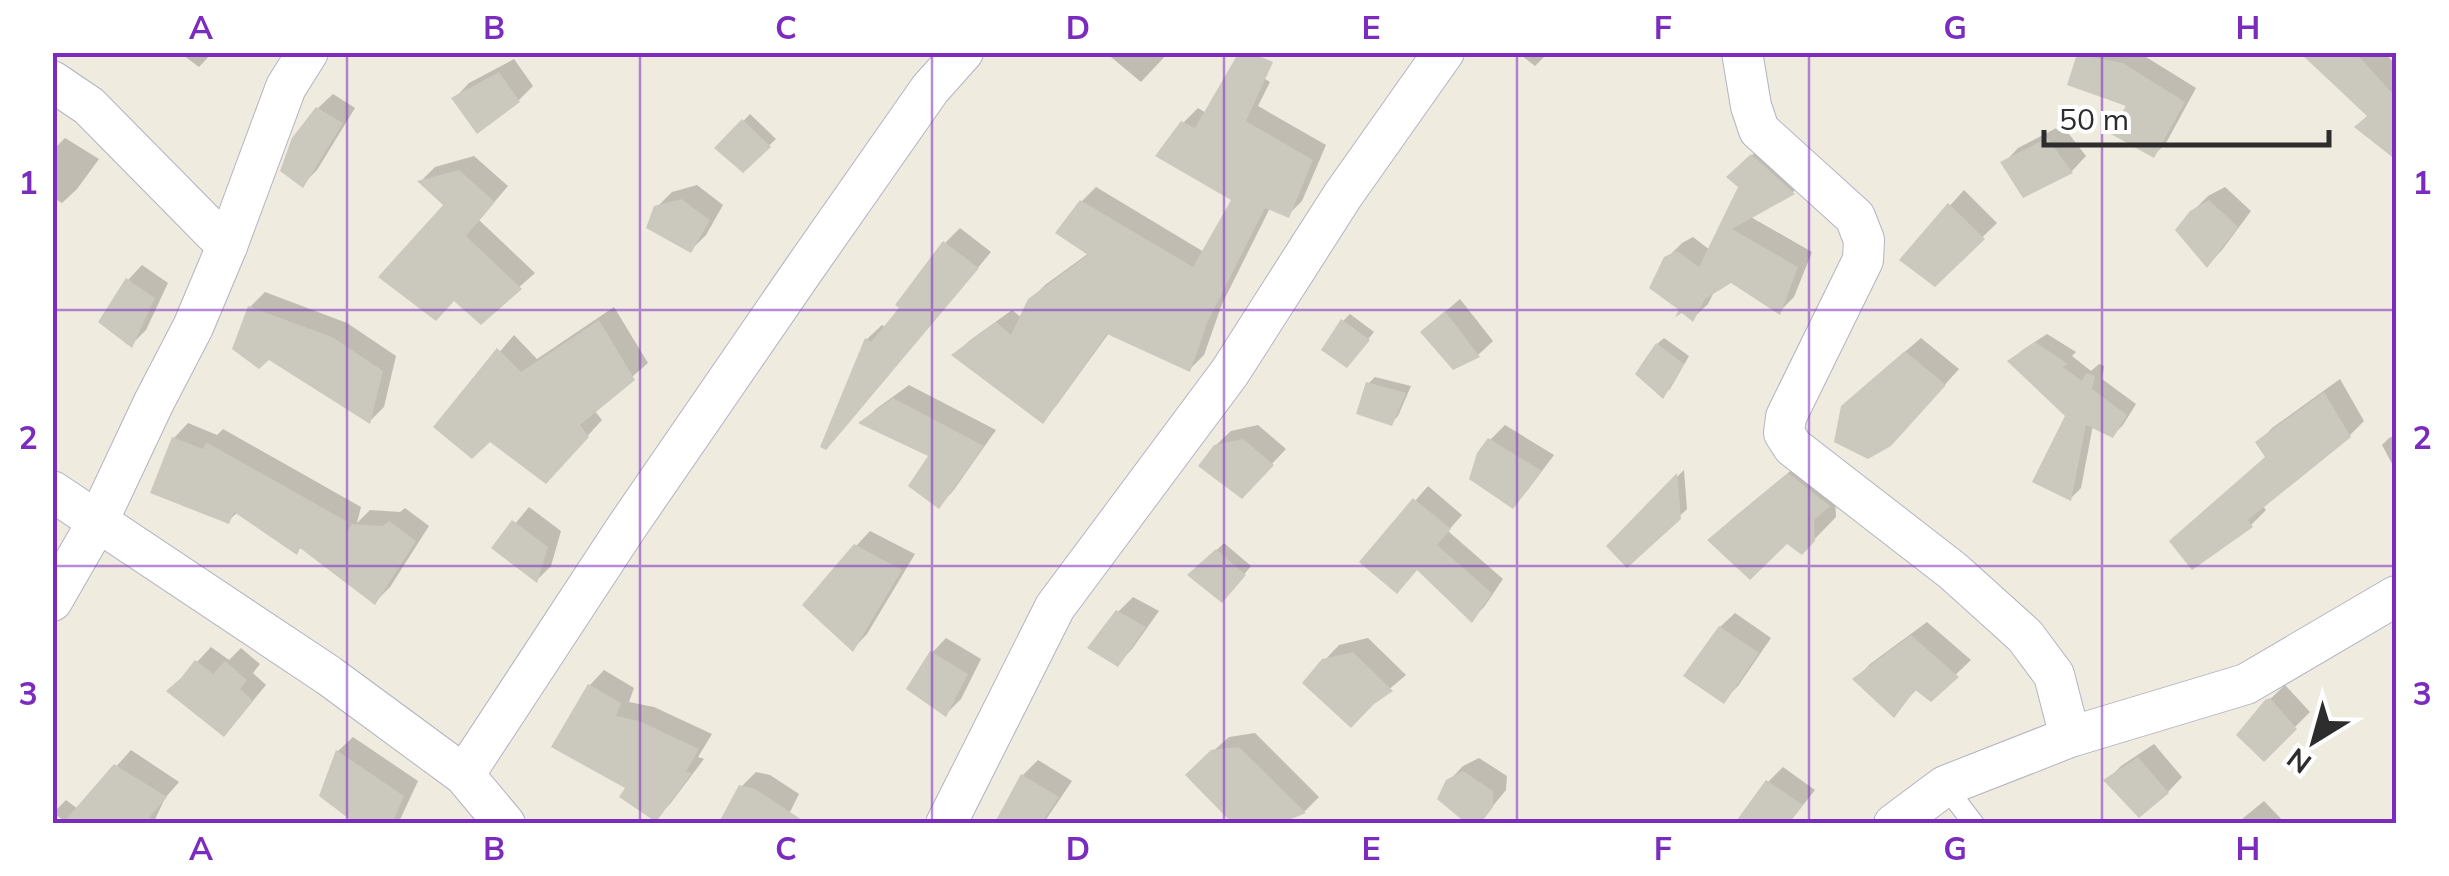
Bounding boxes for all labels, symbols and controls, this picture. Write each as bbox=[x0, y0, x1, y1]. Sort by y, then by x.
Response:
text: A bbox=[189, 7, 213, 47]
text: B bbox=[483, 7, 505, 47]
text: C bbox=[775, 7, 797, 47]
text: D bbox=[1066, 7, 1090, 47]
text: E bbox=[1361, 7, 1381, 47]
text: F bbox=[1654, 7, 1672, 47]
text: G bbox=[1943, 7, 1967, 47]
text: H bbox=[2236, 7, 2260, 47]
scale bar bbox=[2044, 85, 2329, 147]
text: 50 m bbox=[2059, 100, 2129, 138]
text: 1 bbox=[18, 162, 38, 202]
text: 1 bbox=[2412, 162, 2432, 202]
text: 2 bbox=[18, 417, 38, 457]
text: 2 bbox=[2412, 417, 2432, 457]
text: 3 bbox=[18, 673, 38, 713]
text: 3 bbox=[2412, 673, 2432, 713]
north arrow bbox=[2264, 691, 2364, 791]
text: N bbox=[2280, 741, 2318, 782]
text: A bbox=[189, 828, 213, 868]
text: B bbox=[483, 828, 505, 868]
text: C bbox=[775, 828, 797, 868]
text: D bbox=[1066, 828, 1090, 868]
text: E bbox=[1361, 828, 1381, 868]
text: F bbox=[1654, 828, 1672, 868]
text: G bbox=[1943, 828, 1967, 868]
text: H bbox=[2236, 828, 2260, 868]

